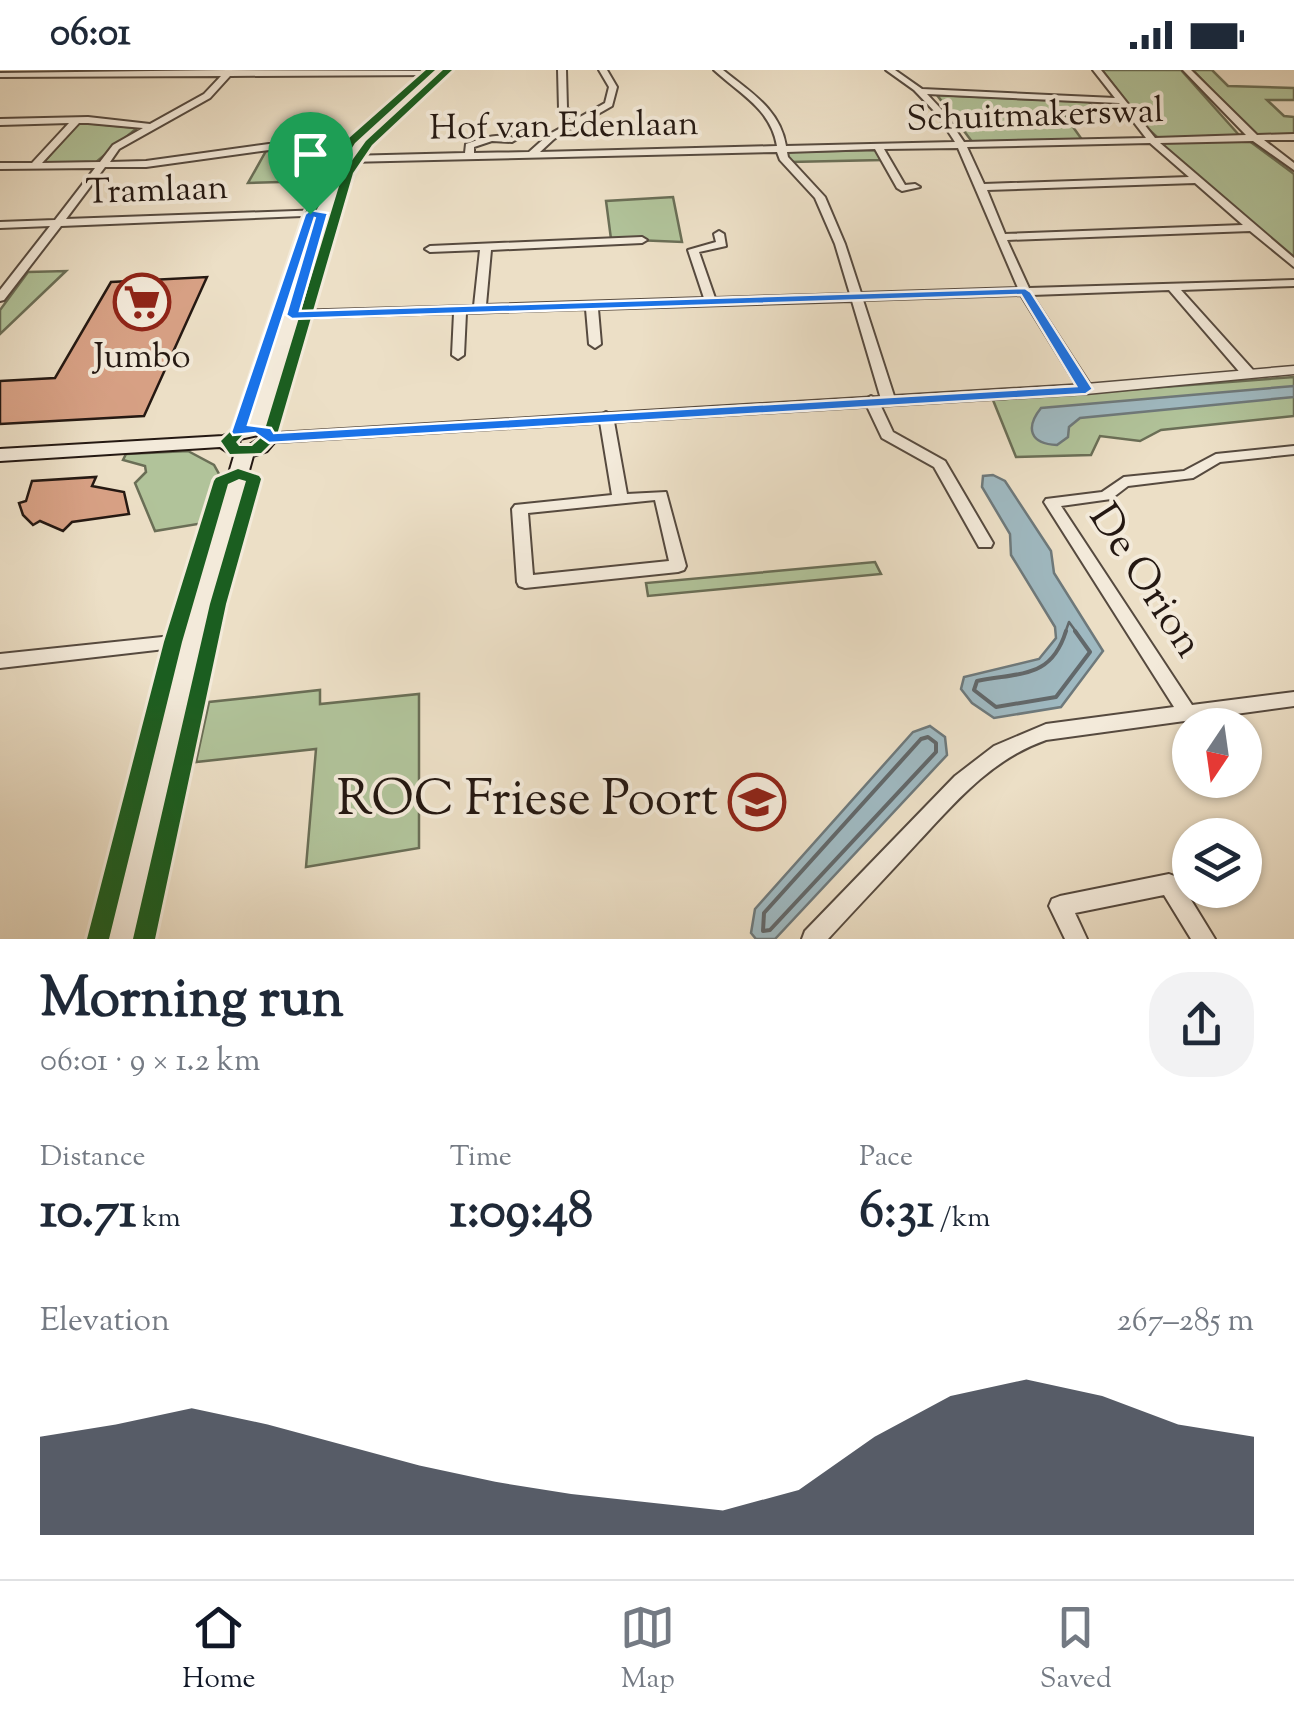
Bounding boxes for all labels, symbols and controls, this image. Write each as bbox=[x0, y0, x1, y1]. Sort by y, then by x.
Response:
text: 06:01 bbox=[50, 8, 131, 62]
street label: Schuitmakerswal bbox=[906, 87, 1165, 147]
street label: Hof van Edenlaan bbox=[429, 100, 699, 156]
pin bbox=[268, 112, 353, 215]
icon: arrive bbox=[283, 127, 338, 182]
street label: Tramlaan bbox=[85, 164, 229, 220]
supermarket icon: Jumbo bbox=[112, 272, 172, 332]
place label: Jumbo bbox=[91, 333, 191, 384]
street label: De Orion bbox=[1072, 493, 1216, 671]
north arrow bbox=[1172, 708, 1262, 798]
map controls bbox=[1172, 708, 1262, 908]
place label: ROC Friese Poort bbox=[337, 766, 718, 838]
school or university icon: ROC Friese Poort bbox=[727, 772, 787, 832]
button: layers bbox=[1172, 818, 1262, 908]
text: Morning run bbox=[40, 962, 344, 1041]
button: share bbox=[1149, 972, 1254, 1077]
text: 06:01 · 9 × 1.2 km bbox=[40, 1039, 260, 1085]
text: Distance bbox=[40, 1138, 146, 1178]
text: Time bbox=[450, 1138, 512, 1178]
text: Pace bbox=[859, 1138, 913, 1178]
text: 10.71 bbox=[40, 1178, 136, 1250]
text: 1:09:48 bbox=[450, 1178, 593, 1250]
text: 6:31 bbox=[859, 1178, 934, 1250]
text: km bbox=[136, 1199, 181, 1239]
text: /km bbox=[934, 1199, 990, 1239]
text: Elevation bbox=[40, 1299, 170, 1345]
text: 267–285 m bbox=[1117, 1299, 1254, 1345]
tab: Home bbox=[182, 1600, 256, 1700]
tab: Map bbox=[620, 1600, 675, 1700]
tab: Saved bbox=[1040, 1600, 1112, 1700]

